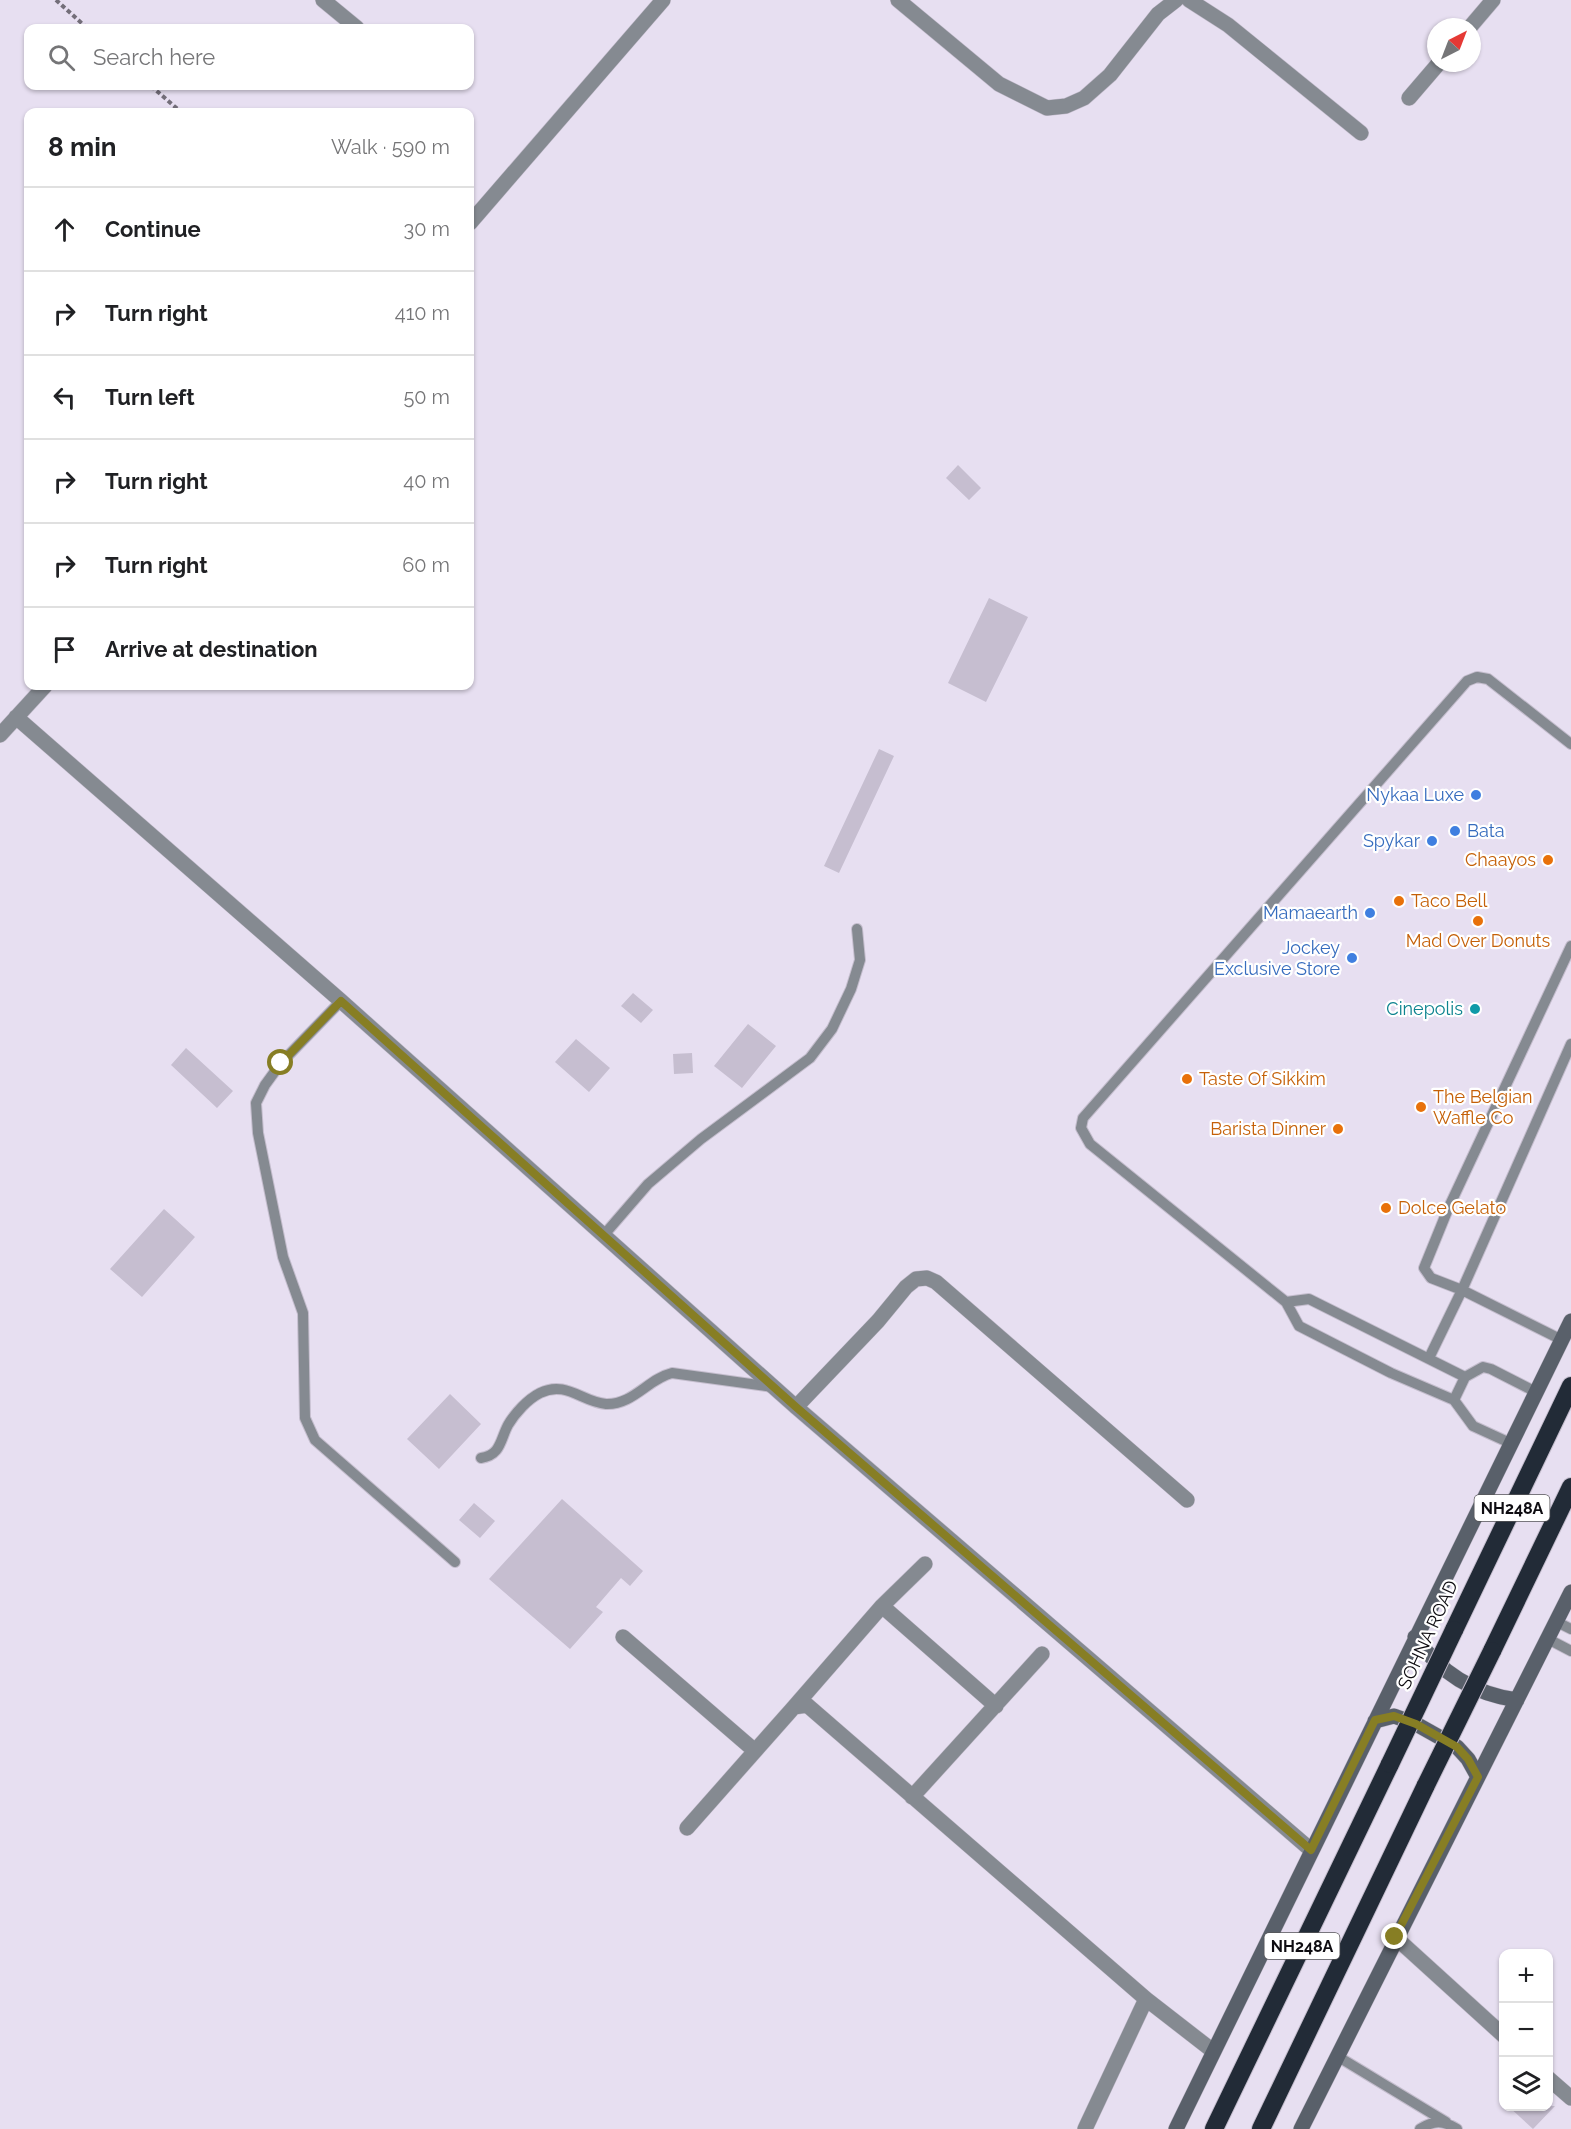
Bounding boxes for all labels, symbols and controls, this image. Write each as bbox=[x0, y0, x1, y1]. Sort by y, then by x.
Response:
north arrow bbox=[1427, 18, 1481, 72]
search box bbox=[24, 24, 474, 90]
icon: search bbox=[45, 41, 78, 74]
text: Search here bbox=[93, 44, 215, 70]
text: 8 min bbox=[48, 132, 116, 162]
text: Walk · 590 m bbox=[331, 135, 450, 159]
icon: ahead bbox=[48, 213, 81, 246]
text: Continue bbox=[105, 216, 201, 242]
text: 30 m bbox=[404, 217, 450, 241]
icon: right bbox=[48, 297, 81, 330]
text: Turn right bbox=[105, 300, 208, 326]
text: 410 m bbox=[395, 301, 450, 325]
icon: left bbox=[48, 381, 81, 414]
text: Turn left bbox=[105, 384, 195, 410]
text: 50 m bbox=[403, 385, 450, 409]
icon: right bbox=[48, 465, 81, 498]
text: Turn right bbox=[105, 468, 208, 494]
text: 40 m bbox=[403, 469, 450, 493]
icon: right bbox=[48, 549, 81, 582]
text: Turn right bbox=[105, 552, 208, 578]
text: 60 m bbox=[402, 553, 450, 577]
icon: arrive bbox=[48, 633, 81, 666]
text: Arrive at destination bbox=[105, 636, 318, 662]
place label: Nykaa Luxe bbox=[1366, 784, 1464, 805]
marker: Nykaa Luxe bbox=[1469, 788, 1483, 802]
place label: Bata bbox=[1467, 820, 1505, 841]
marker: Bata bbox=[1448, 824, 1462, 838]
place label: Spykar bbox=[1363, 830, 1421, 851]
marker: Spykar bbox=[1425, 834, 1439, 848]
place label: Chaayos bbox=[1465, 849, 1536, 870]
marker: Chaayos bbox=[1541, 853, 1555, 867]
place label: Taco Bell bbox=[1411, 890, 1487, 911]
marker: Taco Bell bbox=[1392, 894, 1406, 908]
place label: Mamaearth bbox=[1263, 902, 1358, 923]
marker: Mamaearth bbox=[1363, 906, 1377, 920]
marker: Mad Over Donuts bbox=[1471, 914, 1485, 928]
place label: Mad Over Donuts bbox=[1406, 930, 1551, 951]
place label: Jockey Exclusive Store bbox=[1214, 937, 1340, 979]
marker: Jockey Exclusive Store bbox=[1345, 951, 1359, 965]
place label: Cinepolis bbox=[1386, 998, 1463, 1019]
marker: Cinepolis bbox=[1468, 1002, 1482, 1016]
route start bbox=[267, 1049, 293, 1075]
place label: Taste Of Sikkim bbox=[1199, 1068, 1326, 1089]
marker: Taste Of Sikkim bbox=[1180, 1072, 1194, 1086]
place label: The Belgian Waffle Co bbox=[1433, 1086, 1532, 1128]
marker: The Belgian Waffle Co bbox=[1414, 1100, 1428, 1114]
place label: Barista Dinner bbox=[1210, 1118, 1327, 1139]
marker: Barista Dinner bbox=[1331, 1122, 1345, 1136]
place label: Dolce Gelato bbox=[1398, 1197, 1506, 1218]
marker: Dolce Gelato bbox=[1379, 1201, 1393, 1215]
road number: NH248A bbox=[1474, 1495, 1550, 1521]
street label: SOHNA ROAD bbox=[1393, 1577, 1462, 1693]
route end bbox=[1381, 1923, 1407, 1949]
road number: NH248A bbox=[1264, 1933, 1340, 1959]
map controls bbox=[1499, 1949, 1553, 2111]
button: + bbox=[1499, 1949, 1553, 2003]
button: − bbox=[1499, 2003, 1553, 2057]
button: layers bbox=[1499, 2057, 1553, 2111]

